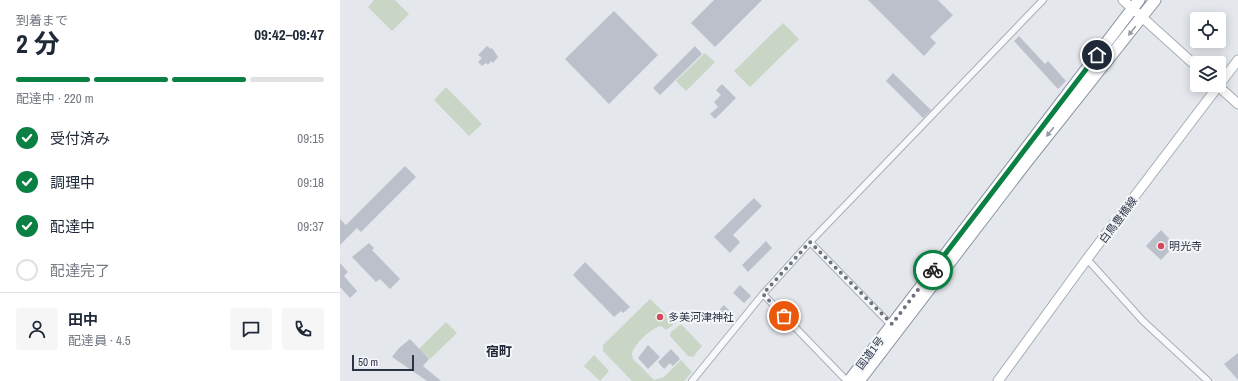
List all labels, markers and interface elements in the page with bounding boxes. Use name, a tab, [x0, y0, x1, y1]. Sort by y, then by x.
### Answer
text: 到着まで	[16, 12, 68, 29]
map controls	[1190, 12, 1226, 92]
button: locate	[1190, 12, 1226, 48]
text: 09:42–09:47	[254, 24, 324, 45]
text: 2 分	[16, 26, 60, 61]
one-way arrow	[1128, 26, 1136, 37]
pin	[1080, 38, 1114, 72]
icon: home	[1086, 44, 1108, 66]
button: layers	[1190, 56, 1226, 92]
text: 配達中 · 220 m	[16, 90, 94, 107]
icon: check	[16, 127, 38, 149]
one-way arrow	[1046, 127, 1055, 138]
text: 受付済み	[50, 128, 110, 149]
text: 09:15	[297, 130, 324, 147]
icon: check	[16, 171, 38, 193]
text: 調理中	[50, 172, 95, 193]
text: 09:18	[297, 174, 324, 191]
street label: 白鳥豊橋線	[1096, 194, 1140, 246]
icon: check	[16, 215, 38, 237]
text: 配達中	[50, 216, 95, 237]
text: 09:37	[297, 218, 324, 235]
place label: 明光寺	[1169, 239, 1202, 253]
marker: 明光寺	[1156, 241, 1166, 251]
courier	[913, 250, 953, 290]
icon: bike	[922, 259, 944, 281]
text: 配達完了	[50, 260, 110, 281]
pin	[767, 299, 801, 333]
icon: bag	[773, 305, 795, 327]
button: person	[16, 308, 58, 350]
button: chat	[230, 308, 272, 350]
button: phone	[282, 308, 324, 350]
text: 田中	[68, 309, 98, 330]
place label: 多美河津神社	[668, 310, 734, 324]
marker: 多美河津神社	[655, 312, 665, 322]
text: 配達員 · 4.5	[68, 332, 131, 349]
street label: 国道1号	[853, 334, 887, 372]
district label: 宿町	[486, 343, 512, 360]
scale bar	[352, 353, 414, 372]
text: 50 m	[358, 355, 378, 369]

